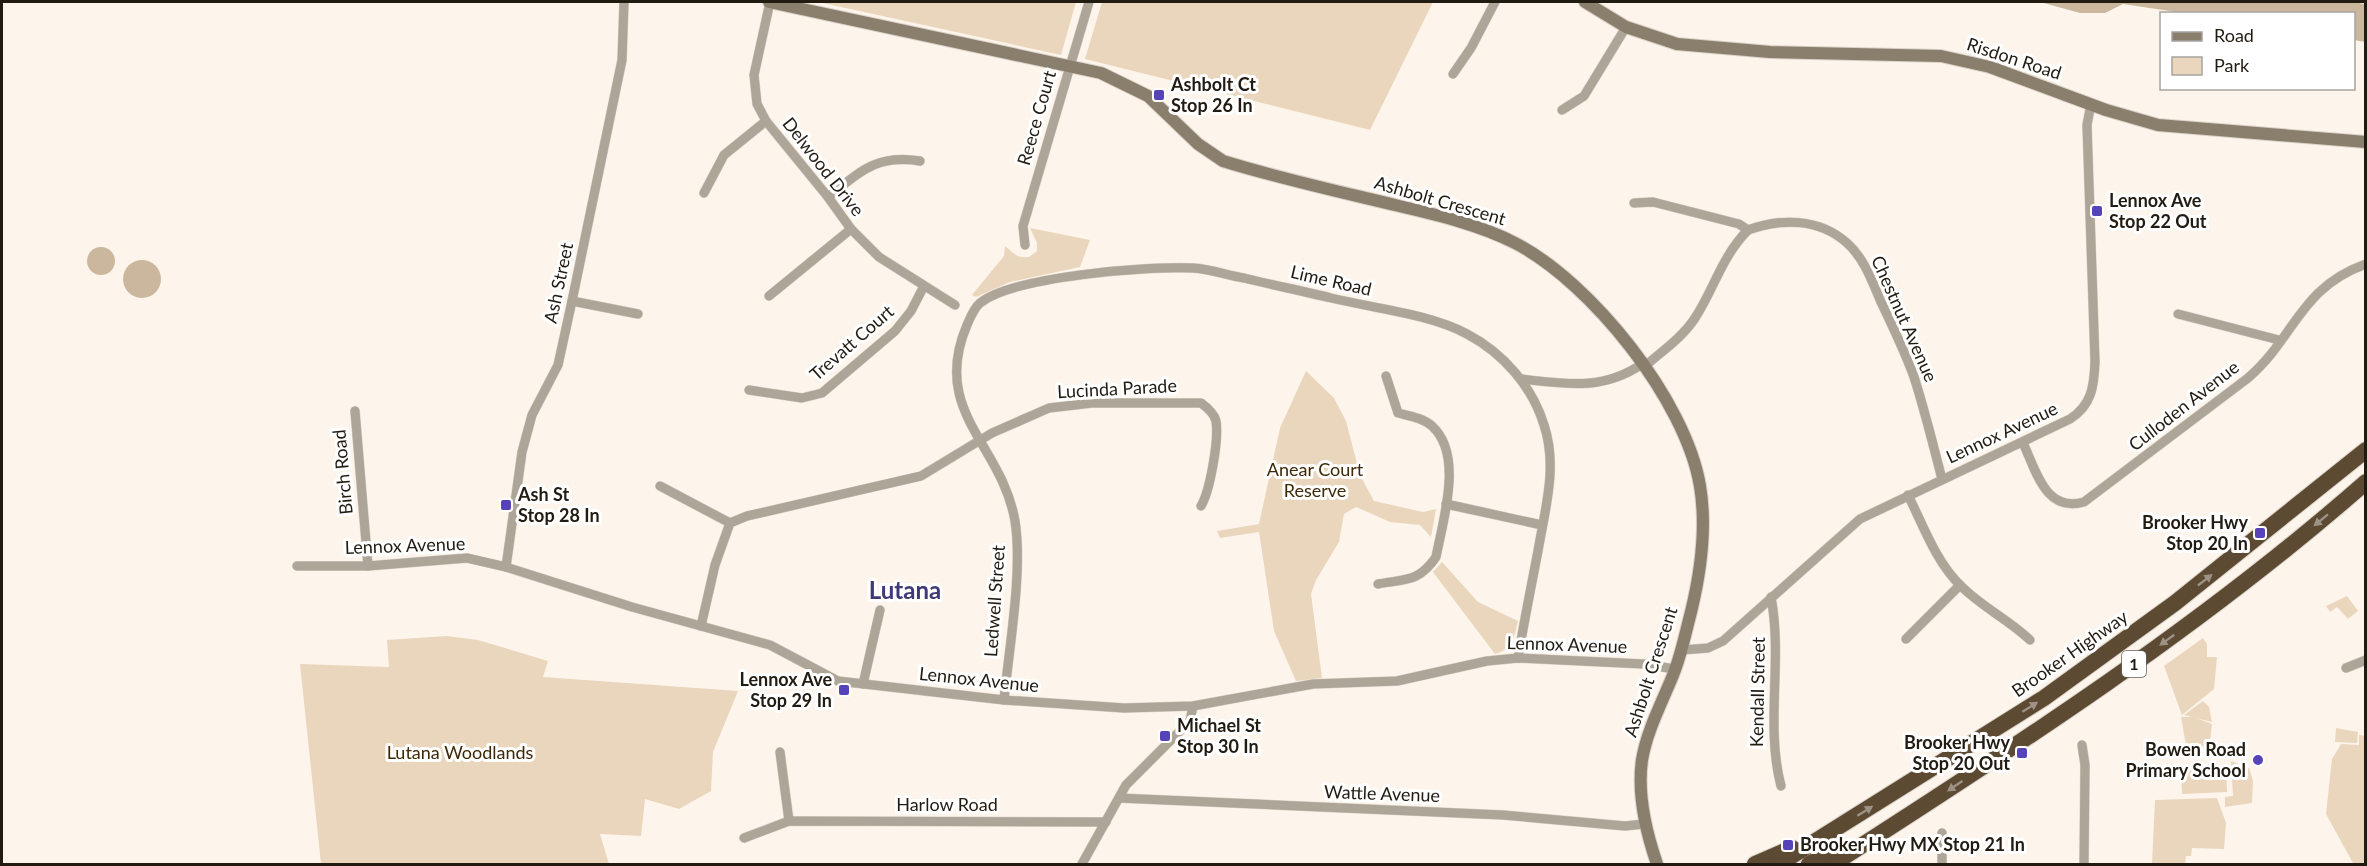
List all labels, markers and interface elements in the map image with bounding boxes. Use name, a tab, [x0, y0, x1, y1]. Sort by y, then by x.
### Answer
legend	[2160, 12, 2355, 90]
text: Road	[2214, 24, 2254, 46]
street label: Risdon Road	[1964, 32, 2064, 84]
text: Park	[2214, 54, 2250, 76]
street label: Reece Court	[1012, 67, 1060, 168]
place label: Ashbolt Ct Stop 26 In	[1170, 73, 1256, 116]
marker: Ashbolt Ct Stop 26 In	[1152, 88, 1166, 102]
street label: Delwood Drive	[778, 113, 869, 220]
street label: Ashbolt Crescent	[1372, 171, 1509, 229]
place label: Lennox Ave Stop 22 Out	[2109, 189, 2207, 232]
marker: Lennox Ave Stop 22 Out	[2090, 204, 2104, 218]
street label: Ash Street	[539, 240, 577, 325]
street label: Chestnut Avenue	[1867, 252, 1943, 385]
street label: Lime Road	[1289, 260, 1374, 300]
street label: Trevatt Court	[805, 299, 898, 385]
street label: Culloden Avenue	[2124, 355, 2243, 455]
street label: Lucinda Parade	[1057, 374, 1177, 402]
street label: Lennox Avenue	[1942, 397, 2061, 468]
street label: Birch Road	[327, 429, 357, 515]
park label: Anear Court Reserve	[1267, 458, 1364, 501]
place label: Ash St Stop 28 In	[517, 483, 600, 526]
marker: Ash St Stop 28 In	[499, 498, 513, 512]
place label: Brooker Hwy Stop 20 In	[2142, 511, 2248, 554]
one-way arrow	[2313, 513, 2329, 526]
marker: Brooker Hwy Stop 20 In	[2253, 526, 2267, 540]
street label: Lennox Avenue	[344, 532, 466, 558]
street label: Ledwell Street	[979, 544, 1009, 658]
one-way arrow	[2197, 574, 2212, 586]
district label: Lutana	[869, 575, 941, 604]
street label: Ashbolt Crescent	[1619, 603, 1682, 739]
street label: Brooker Highway	[2007, 605, 2132, 701]
street label: Lennox Avenue	[1506, 631, 1628, 657]
one-way arrow	[2159, 633, 2174, 645]
street label: Kendall Street	[1745, 636, 1769, 747]
road number: 1	[2122, 651, 2146, 677]
street label: Lennox Avenue	[918, 662, 1040, 696]
place label: Lennox Ave Stop 29 In	[740, 668, 832, 711]
marker: Lennox Ave Stop 29 In	[837, 683, 851, 697]
one-way arrow	[2022, 701, 2038, 712]
place label: Michael St Stop 30 In	[1177, 714, 1261, 757]
marker: Michael St Stop 30 In	[1158, 729, 1172, 743]
place label: Brooker Hwy Stop 20 Out	[1904, 731, 2010, 774]
place label: Bowen Road Primary School	[2126, 738, 2246, 781]
park label: Lutana Woodlands	[387, 741, 534, 763]
marker: Brooker Hwy Stop 20 Out	[2015, 746, 2029, 760]
marker: Bowen Road Primary School	[2251, 753, 2265, 767]
street label: Wattle Avenue	[1324, 780, 1440, 806]
one-way arrow	[1947, 780, 1963, 792]
street label: Harlow Road	[896, 793, 998, 815]
one-way arrow	[1857, 806, 1874, 817]
place label: Brooker Hwy MX Stop 21 In	[1800, 833, 2025, 855]
marker: Brooker Hwy MX Stop 21 In	[1781, 838, 1795, 852]

